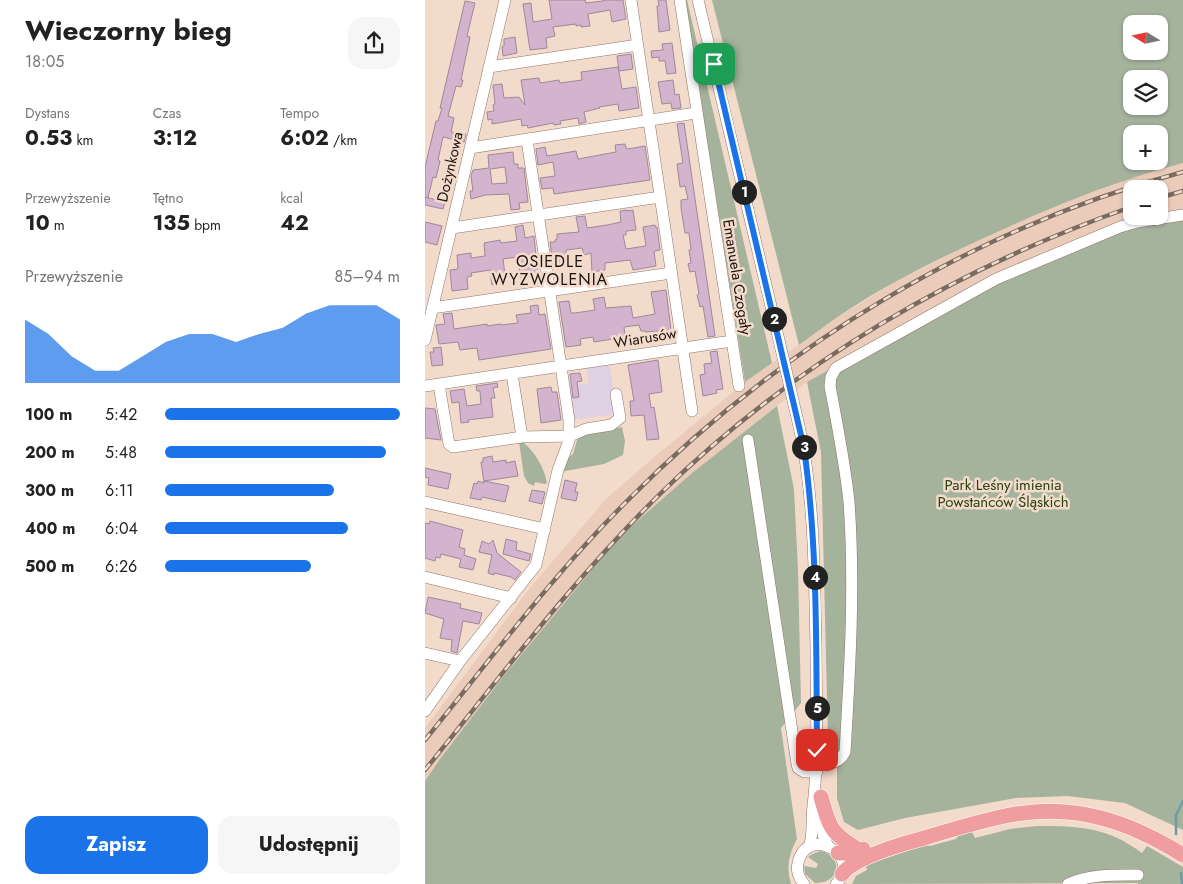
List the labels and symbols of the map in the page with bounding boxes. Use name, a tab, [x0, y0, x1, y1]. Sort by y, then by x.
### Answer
north arrow	[1123, 15, 1167, 60]
pin	[693, 43, 735, 85]
street label: Dożynkowa	[431, 130, 469, 204]
pin: 1	[731, 180, 757, 204]
street label: Emanuela Czogały	[717, 218, 757, 337]
district label: OSIEDLE WYZWOLENIA	[492, 250, 608, 291]
pin: 2	[761, 306, 787, 332]
street label: Wiarusów	[612, 322, 679, 354]
pin: 3	[791, 434, 817, 460]
park label: Park Leśny imienia Powstańców Śląskich	[937, 474, 1069, 513]
pin: 4	[803, 564, 827, 590]
pin: 5	[805, 696, 829, 720]
pin	[796, 729, 838, 771]

